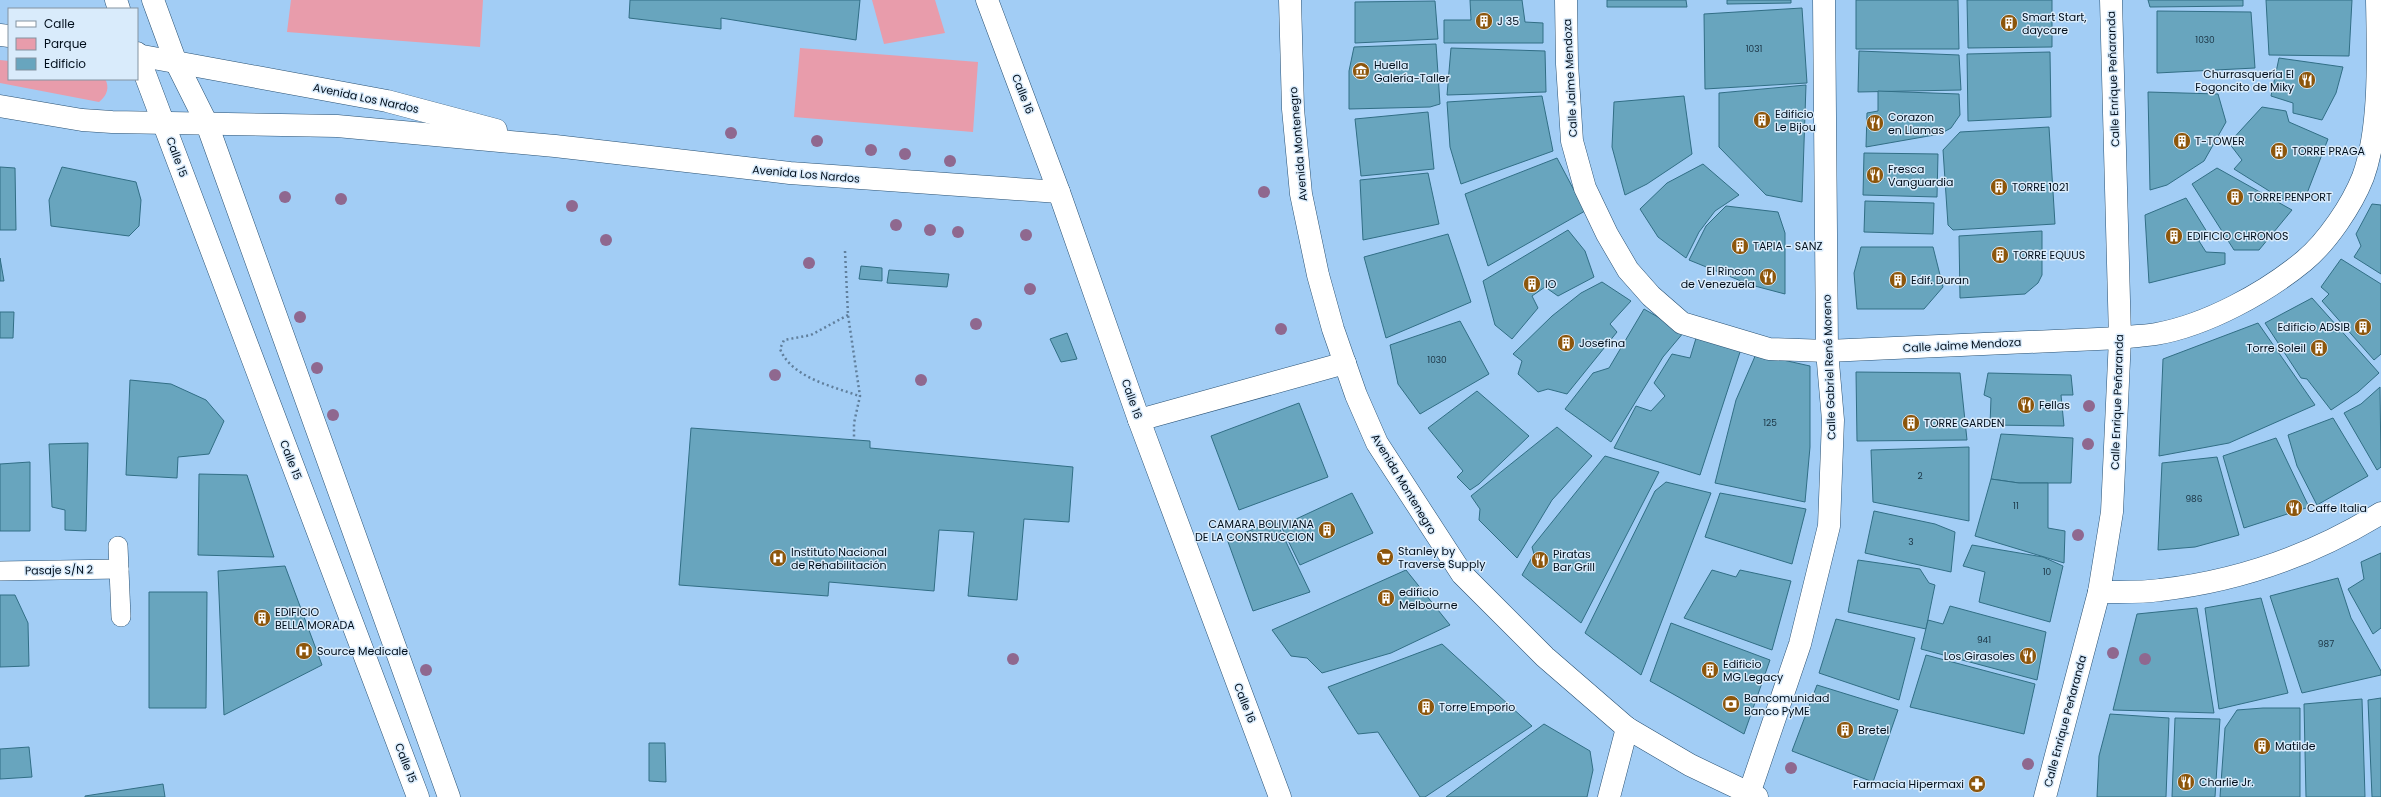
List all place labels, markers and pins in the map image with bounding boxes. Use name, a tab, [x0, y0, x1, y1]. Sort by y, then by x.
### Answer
place label: Smart Start, daycare	[2022, 9, 2086, 38]
building icon: J 35	[1474, 11, 1494, 31]
place label: J 35	[1497, 13, 1519, 29]
building icon: Smart Start, daycare	[1999, 13, 2019, 33]
place label: Huella Galería-Taller	[1374, 57, 1450, 86]
museum icon: Huella Galería-Taller	[1351, 61, 1371, 81]
place label: Churrasquería El Fogoncito de Miky	[2195, 66, 2295, 95]
restaurant icon: Churrasquería El Fogoncito de Miky	[2297, 70, 2317, 90]
place label: Edificio Le Bijou	[1775, 106, 1816, 135]
place label: Corazon en Llamas	[1888, 109, 1944, 138]
building icon: Edificio Le Bijou	[1752, 110, 1772, 130]
restaurant icon: Corazon en Llamas	[1865, 113, 1885, 133]
building icon: T-TOWER	[2172, 131, 2192, 151]
place label: T-TOWER	[2195, 133, 2245, 149]
building icon: TORRE PRAGA	[2269, 141, 2289, 161]
place label: TORRE PRAGA	[2292, 143, 2366, 159]
place label: Fresca Vanguardia	[1888, 161, 1954, 190]
restaurant icon: Fresca Vanguardia	[1865, 165, 1885, 185]
building icon: TORRE 1021	[1989, 177, 2009, 197]
place label: TORRE 1021	[2012, 179, 2069, 195]
building icon: TORRE PENPORT	[2225, 187, 2245, 207]
place label: TORRE PENPORT	[2248, 189, 2332, 205]
building icon: EDIFICIO CHRONOS	[2164, 226, 2184, 246]
place label: EDIFICIO CHRONOS	[2187, 228, 2288, 244]
building icon: TAPIA - SANZ	[1730, 236, 1750, 256]
place label: TAPIA - SANZ	[1753, 238, 1822, 254]
building icon: TORRE EQUUS	[1990, 245, 2010, 265]
place label: TORRE EQUUS	[2013, 247, 2085, 263]
place label: El Rincon de Venezuela	[1681, 263, 1755, 292]
restaurant icon: El Rincon de Venezuela	[1758, 267, 1778, 287]
building icon: Edif. Duran	[1888, 270, 1908, 290]
place label: Edif. Duran	[1911, 272, 1969, 288]
building icon: IO	[1522, 274, 1542, 294]
place label: IO	[1545, 276, 1557, 292]
building icon: Edificio ADSIB	[2353, 317, 2373, 337]
place label: Edificio ADSIB	[2277, 319, 2350, 335]
building icon: Josefina	[1556, 333, 1576, 353]
place label: Josefina	[1579, 335, 1625, 351]
building icon: Torre Soleil	[2309, 338, 2329, 358]
place label: Torre Soleil	[2247, 340, 2306, 356]
restaurant icon: Fellas	[2016, 395, 2036, 415]
place label: Fellas	[2039, 397, 2070, 413]
building icon: TORRE GARDEN	[1901, 413, 1921, 433]
place label: TORRE GARDEN	[1924, 415, 2004, 431]
restaurant icon: Caffe Italia	[2284, 498, 2304, 518]
place label: Caffe Italia	[2307, 500, 2367, 516]
place label: CAMARA BOLIVIANA DE LA CONSTRUCCION	[1195, 516, 1315, 545]
building icon: CAMARA BOLIVIANA DE LA CONSTRUCCION	[1317, 520, 1337, 540]
place label: Stanley by Traverse Supply	[1398, 543, 1486, 572]
place label: Instituto Nacional de Rehabilitación	[791, 544, 887, 573]
place label: Piratas Bar Grill	[1553, 546, 1595, 575]
supermarket icon: Stanley by Traverse Supply	[1375, 547, 1395, 567]
hospital icon: Instituto Nacional de Rehabilitación	[768, 548, 788, 568]
restaurant icon: Piratas Bar Grill	[1530, 550, 1550, 570]
place label: edificio Melbourne	[1399, 584, 1458, 613]
building icon: edificio Melbourne	[1376, 588, 1396, 608]
place label: EDIFICIO BELLA MORADA	[275, 604, 355, 633]
building icon: EDIFICIO BELLA MORADA	[252, 608, 272, 628]
hospital icon: Source Medicale	[294, 641, 314, 661]
place label: Source Medicale	[317, 643, 408, 659]
restaurant icon: Los Girasoles	[2018, 646, 2038, 666]
place label: Los Girasoles	[1944, 648, 2015, 664]
place label: Edificio MG Legacy	[1723, 656, 1784, 685]
building icon: Edificio MG Legacy	[1700, 660, 1720, 680]
place label: Bancomunidad Banco PyME	[1744, 690, 1829, 719]
bank icon: Bancomunidad Banco PyME	[1721, 694, 1741, 714]
building icon: Torre Emporio	[1416, 697, 1436, 717]
place label: Torre Emporio	[1439, 699, 1515, 715]
building icon: Bretel	[1835, 720, 1855, 740]
place label: Bretel	[1858, 722, 1889, 738]
building icon: Matilde	[2252, 736, 2272, 756]
place label: Matilde	[2275, 738, 2316, 754]
restaurant icon: Charlie Jr.	[2176, 772, 2196, 792]
pharmacy icon: Farmacia Hipermaxi	[1967, 774, 1987, 794]
place label: Charlie Jr.	[2199, 774, 2253, 790]
place label: Farmacia Hipermaxi	[1853, 776, 1964, 792]

